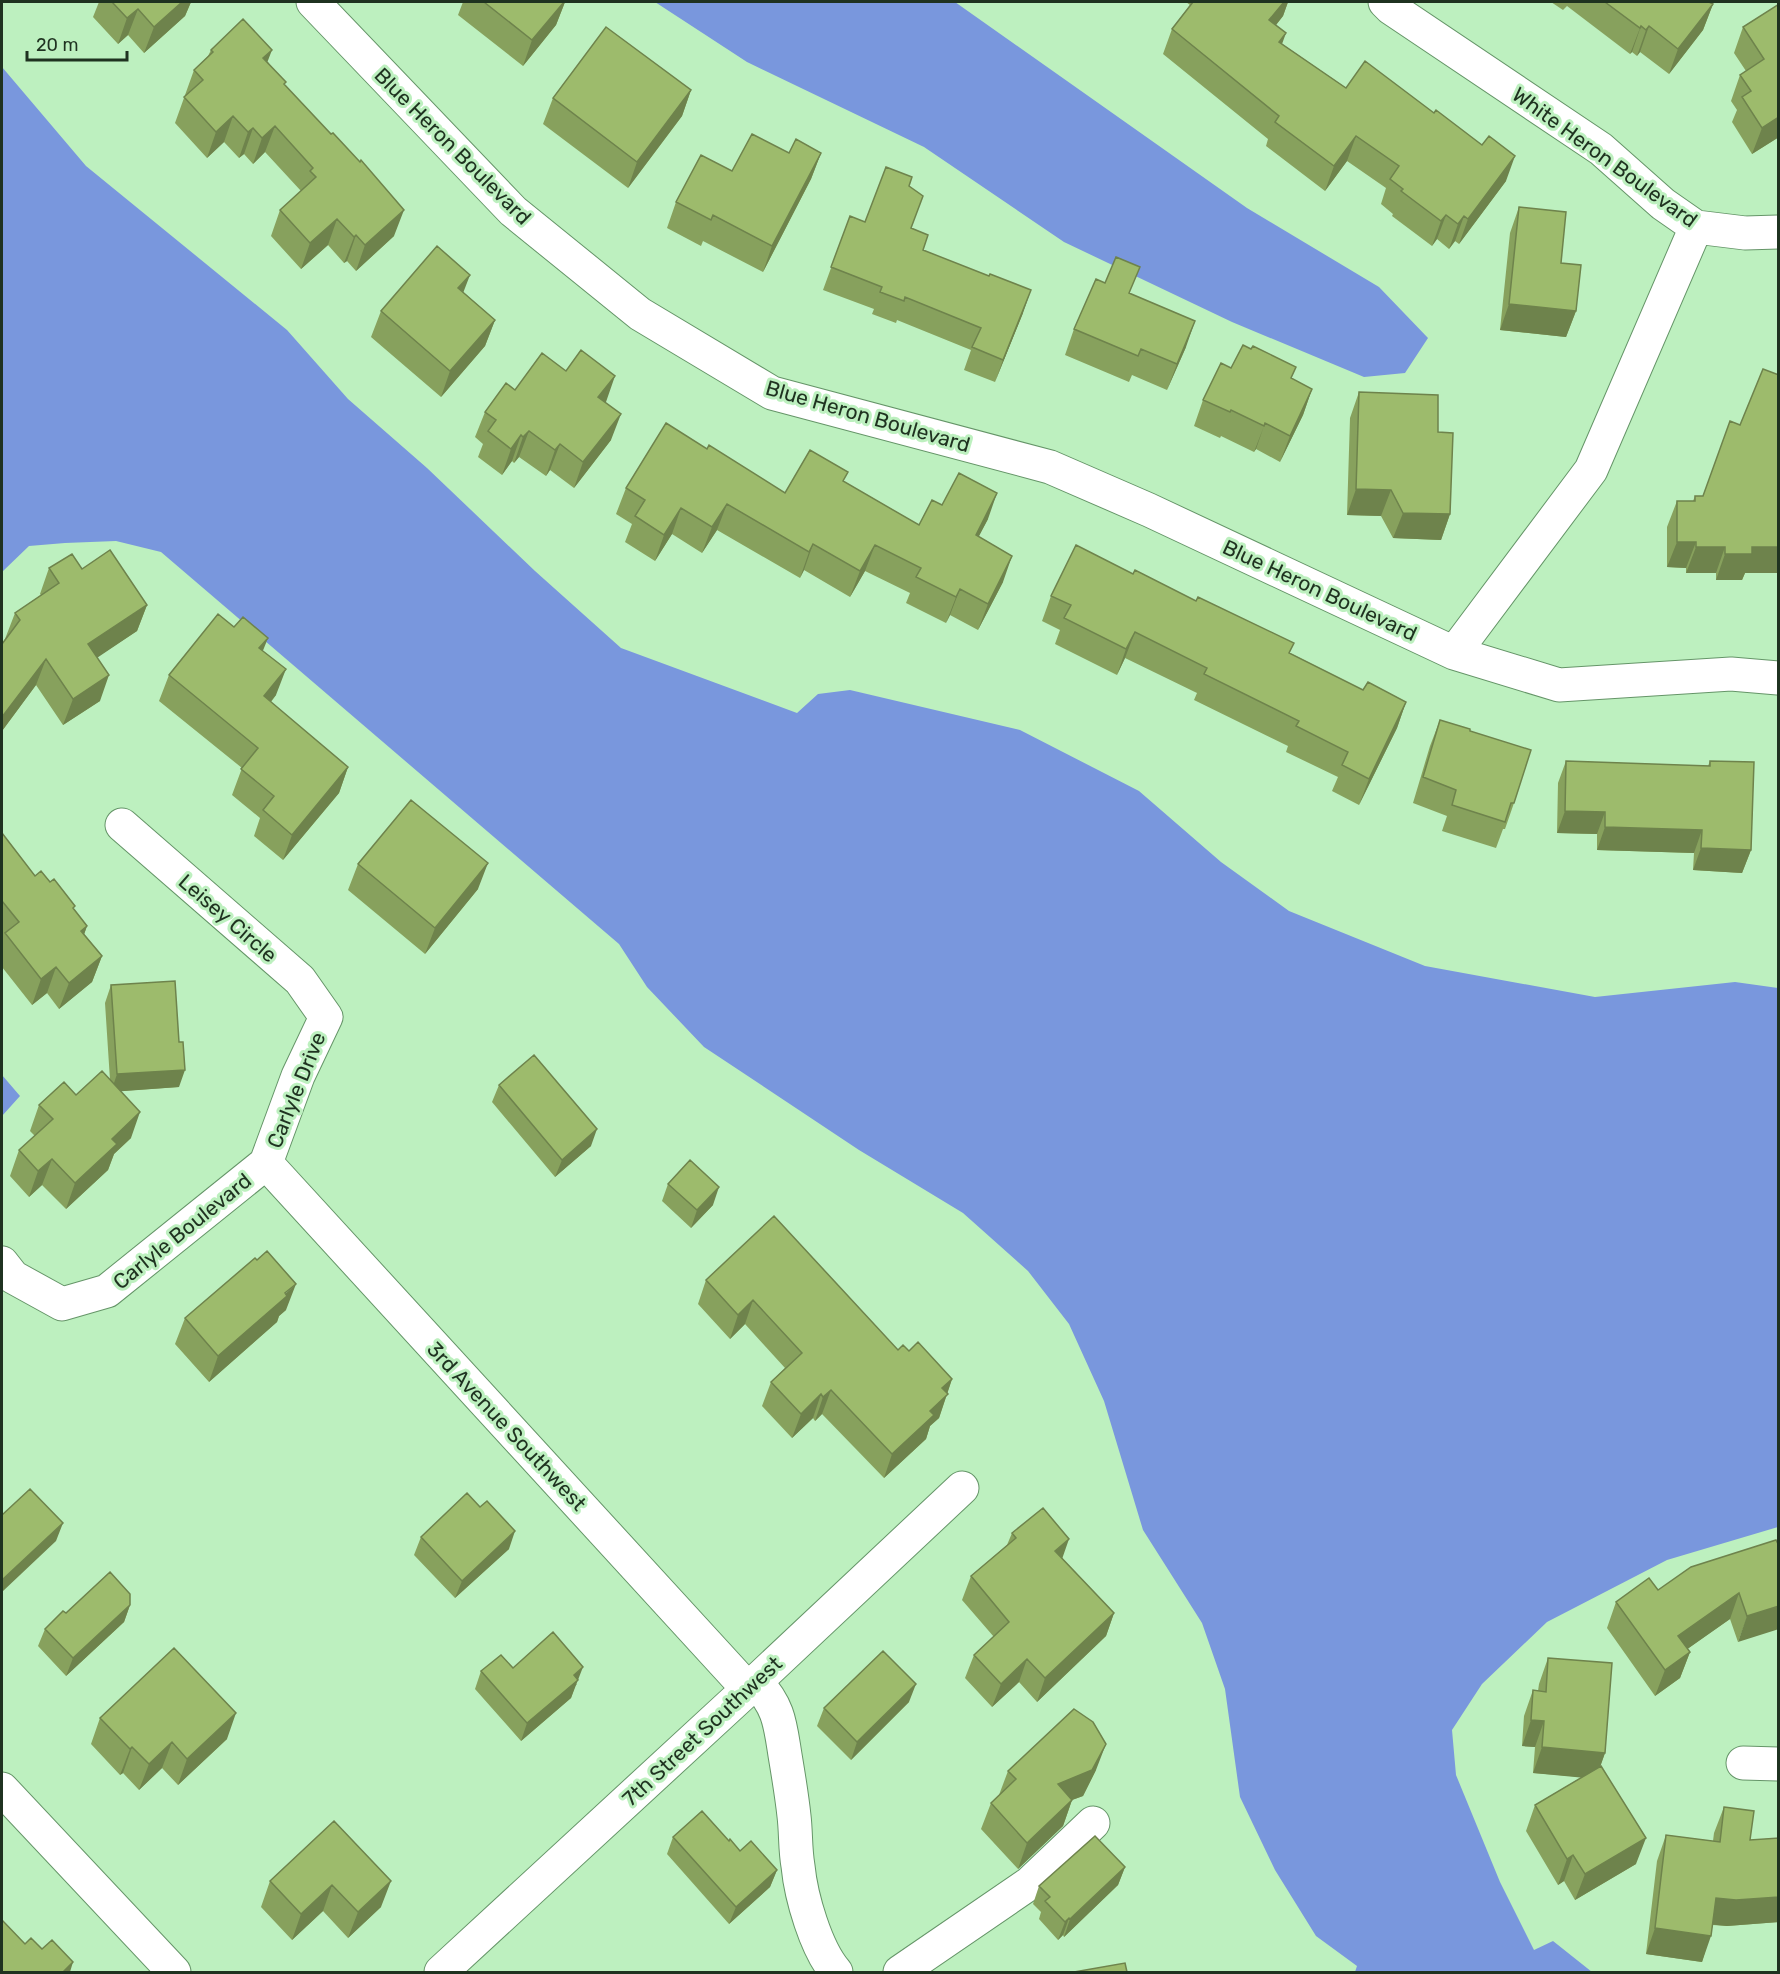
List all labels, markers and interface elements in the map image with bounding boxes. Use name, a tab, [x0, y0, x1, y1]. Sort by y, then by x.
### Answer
scale bar	[27, 24, 128, 62]
text: 20 m	[36, 34, 78, 56]
street label: Blue Heron Boulevard	[369, 62, 537, 230]
street label: White Heron Boulevard	[1508, 81, 1702, 233]
street label: Blue Heron Boulevard	[763, 375, 973, 457]
street label: Blue Heron Boulevard	[1219, 534, 1421, 646]
street label: Leisey Circle	[174, 869, 282, 967]
street label: Carlyle Drive	[261, 1028, 331, 1152]
street label: Carlyle Boulevard	[108, 1168, 256, 1294]
street label: 3rd Avenue Southwest	[422, 1336, 592, 1516]
street label: 7th Street Southwest	[617, 1651, 787, 1811]

